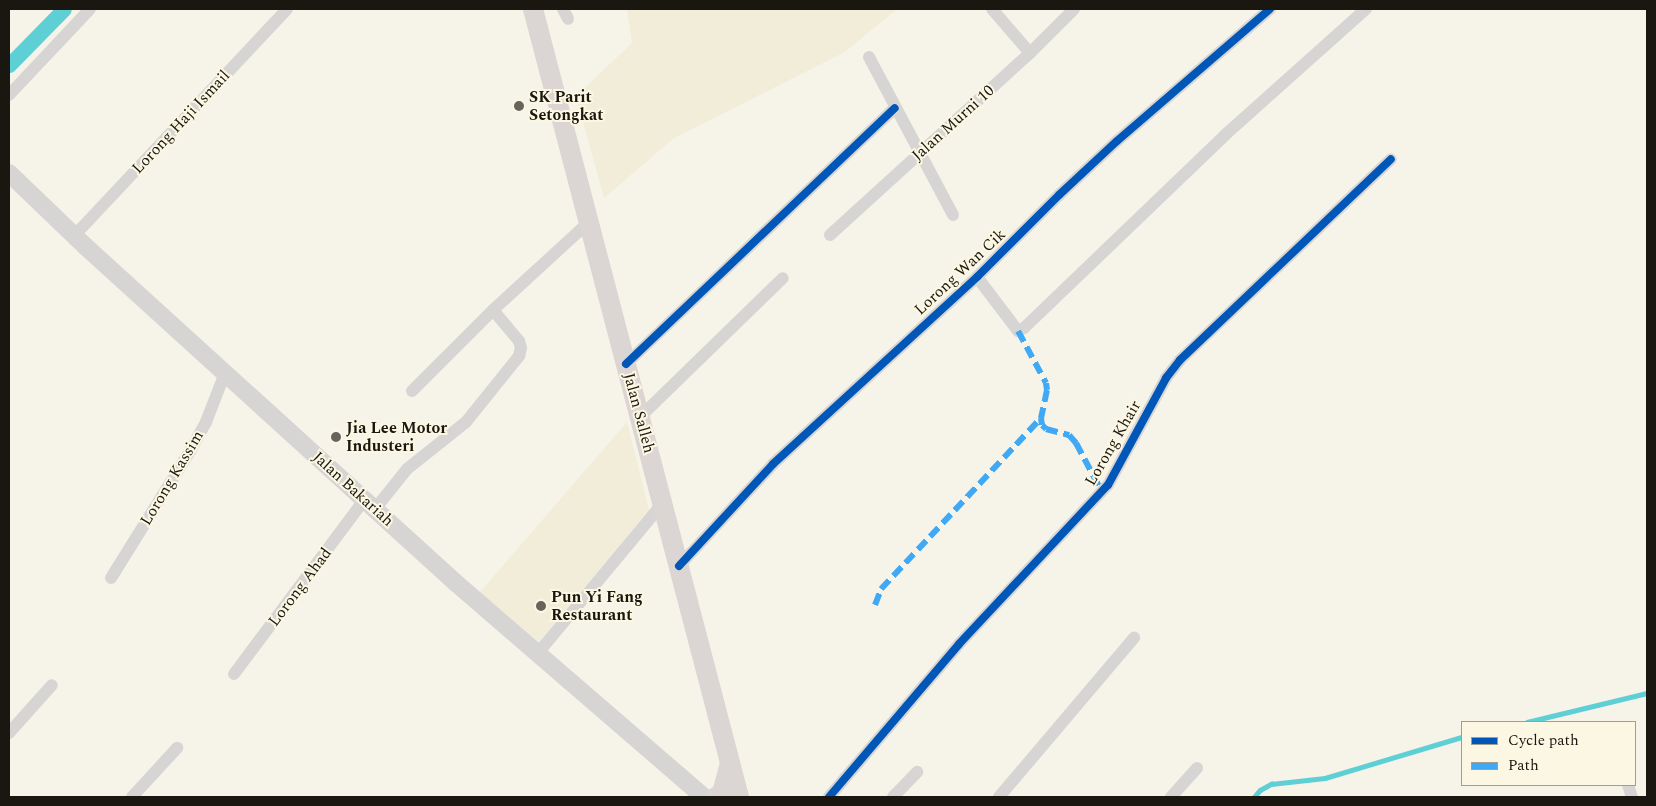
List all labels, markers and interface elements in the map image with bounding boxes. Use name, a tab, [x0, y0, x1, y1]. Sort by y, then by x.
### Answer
street label: Lorong Haji Ismail	[128, 66, 234, 178]
street label: Jalan Murni 10	[908, 81, 998, 165]
place label: SK Parit Setongkat	[529, 87, 603, 125]
marker: SK Parit Setongkat	[513, 100, 525, 112]
street label: Lorong Wan Cik	[910, 225, 1010, 319]
street label: Jalan Salleh	[619, 371, 659, 455]
street label: Lorong Khair	[1081, 397, 1145, 489]
place label: Jia Lee Motor Industeri	[346, 418, 447, 456]
street label: Lorong Kassim	[136, 427, 208, 529]
marker: Jia Lee Motor Industeri	[330, 431, 342, 443]
street label: Jalan Bakariah	[308, 448, 398, 530]
street label: Lorong Ahad	[264, 544, 336, 630]
place label: Pun Yi Fang Restaurant	[551, 587, 643, 625]
marker: Pun Yi Fang Restaurant	[535, 600, 547, 612]
legend	[1461, 721, 1636, 786]
text: Cycle path	[1508, 729, 1579, 752]
text: Path	[1508, 754, 1539, 777]

